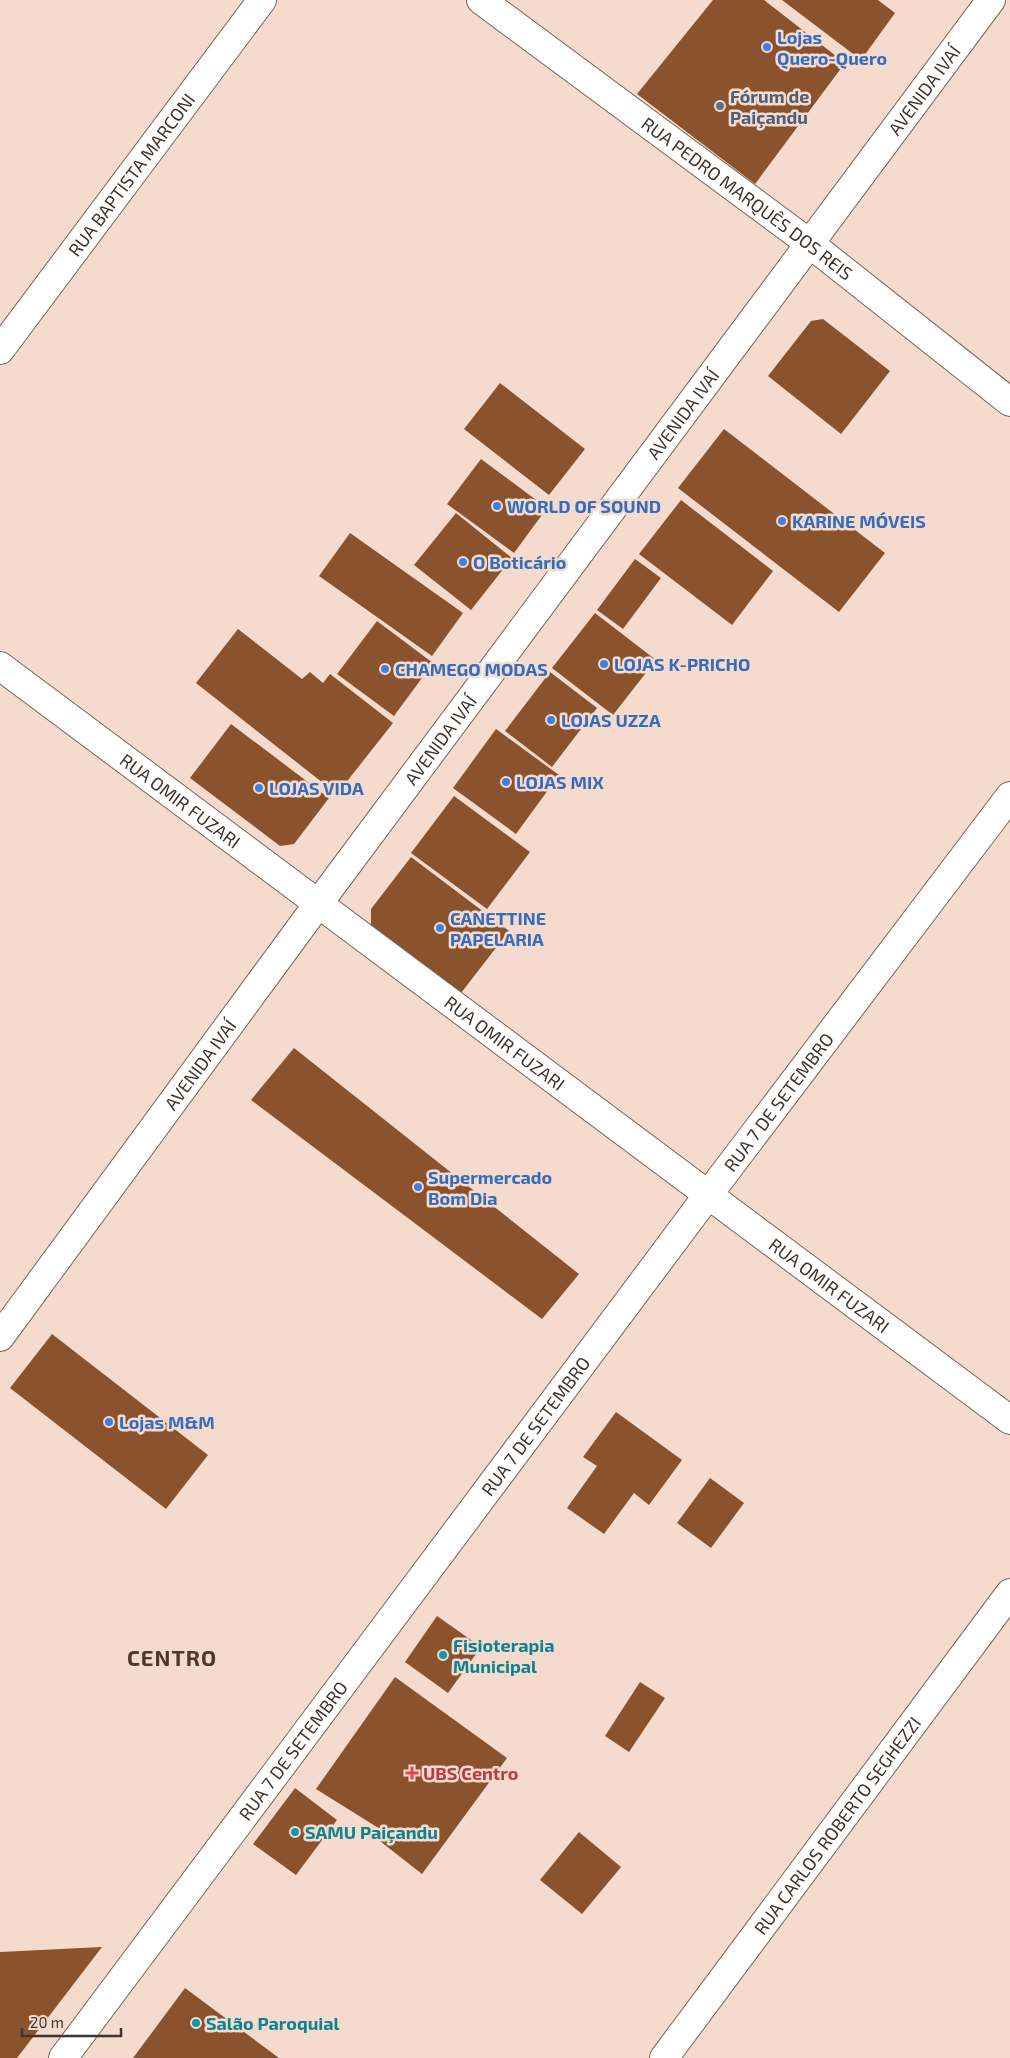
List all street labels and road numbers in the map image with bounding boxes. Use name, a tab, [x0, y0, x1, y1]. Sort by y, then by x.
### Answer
street label: AVENIDA IVAÍ	[883, 40, 965, 139]
street label: RUA BAPTISTA MARCONI	[63, 89, 199, 261]
street label: RUA PEDRO MARQUÊS DOS REIS	[637, 112, 857, 284]
street label: AVENIDA IVAÍ	[642, 364, 724, 463]
street label: AVENIDA IVAÍ	[400, 689, 482, 789]
street label: RUA OMIR FUZARI	[116, 749, 245, 853]
street label: RUA OMIR FUZARI	[440, 991, 569, 1095]
street label: AVENIDA IVAÍ	[160, 1014, 241, 1114]
street label: RUA 7 DE SETEMBRO	[719, 1028, 838, 1176]
street label: RUA OMIR FUZARI	[765, 1233, 894, 1337]
street label: RUA 7 DE SETEMBRO	[476, 1352, 594, 1500]
street label: RUA 7 DE SETEMBRO	[234, 1677, 352, 1824]
street label: RUA CARLOS ROBERTO SEGHEZZI	[749, 1712, 925, 1939]

